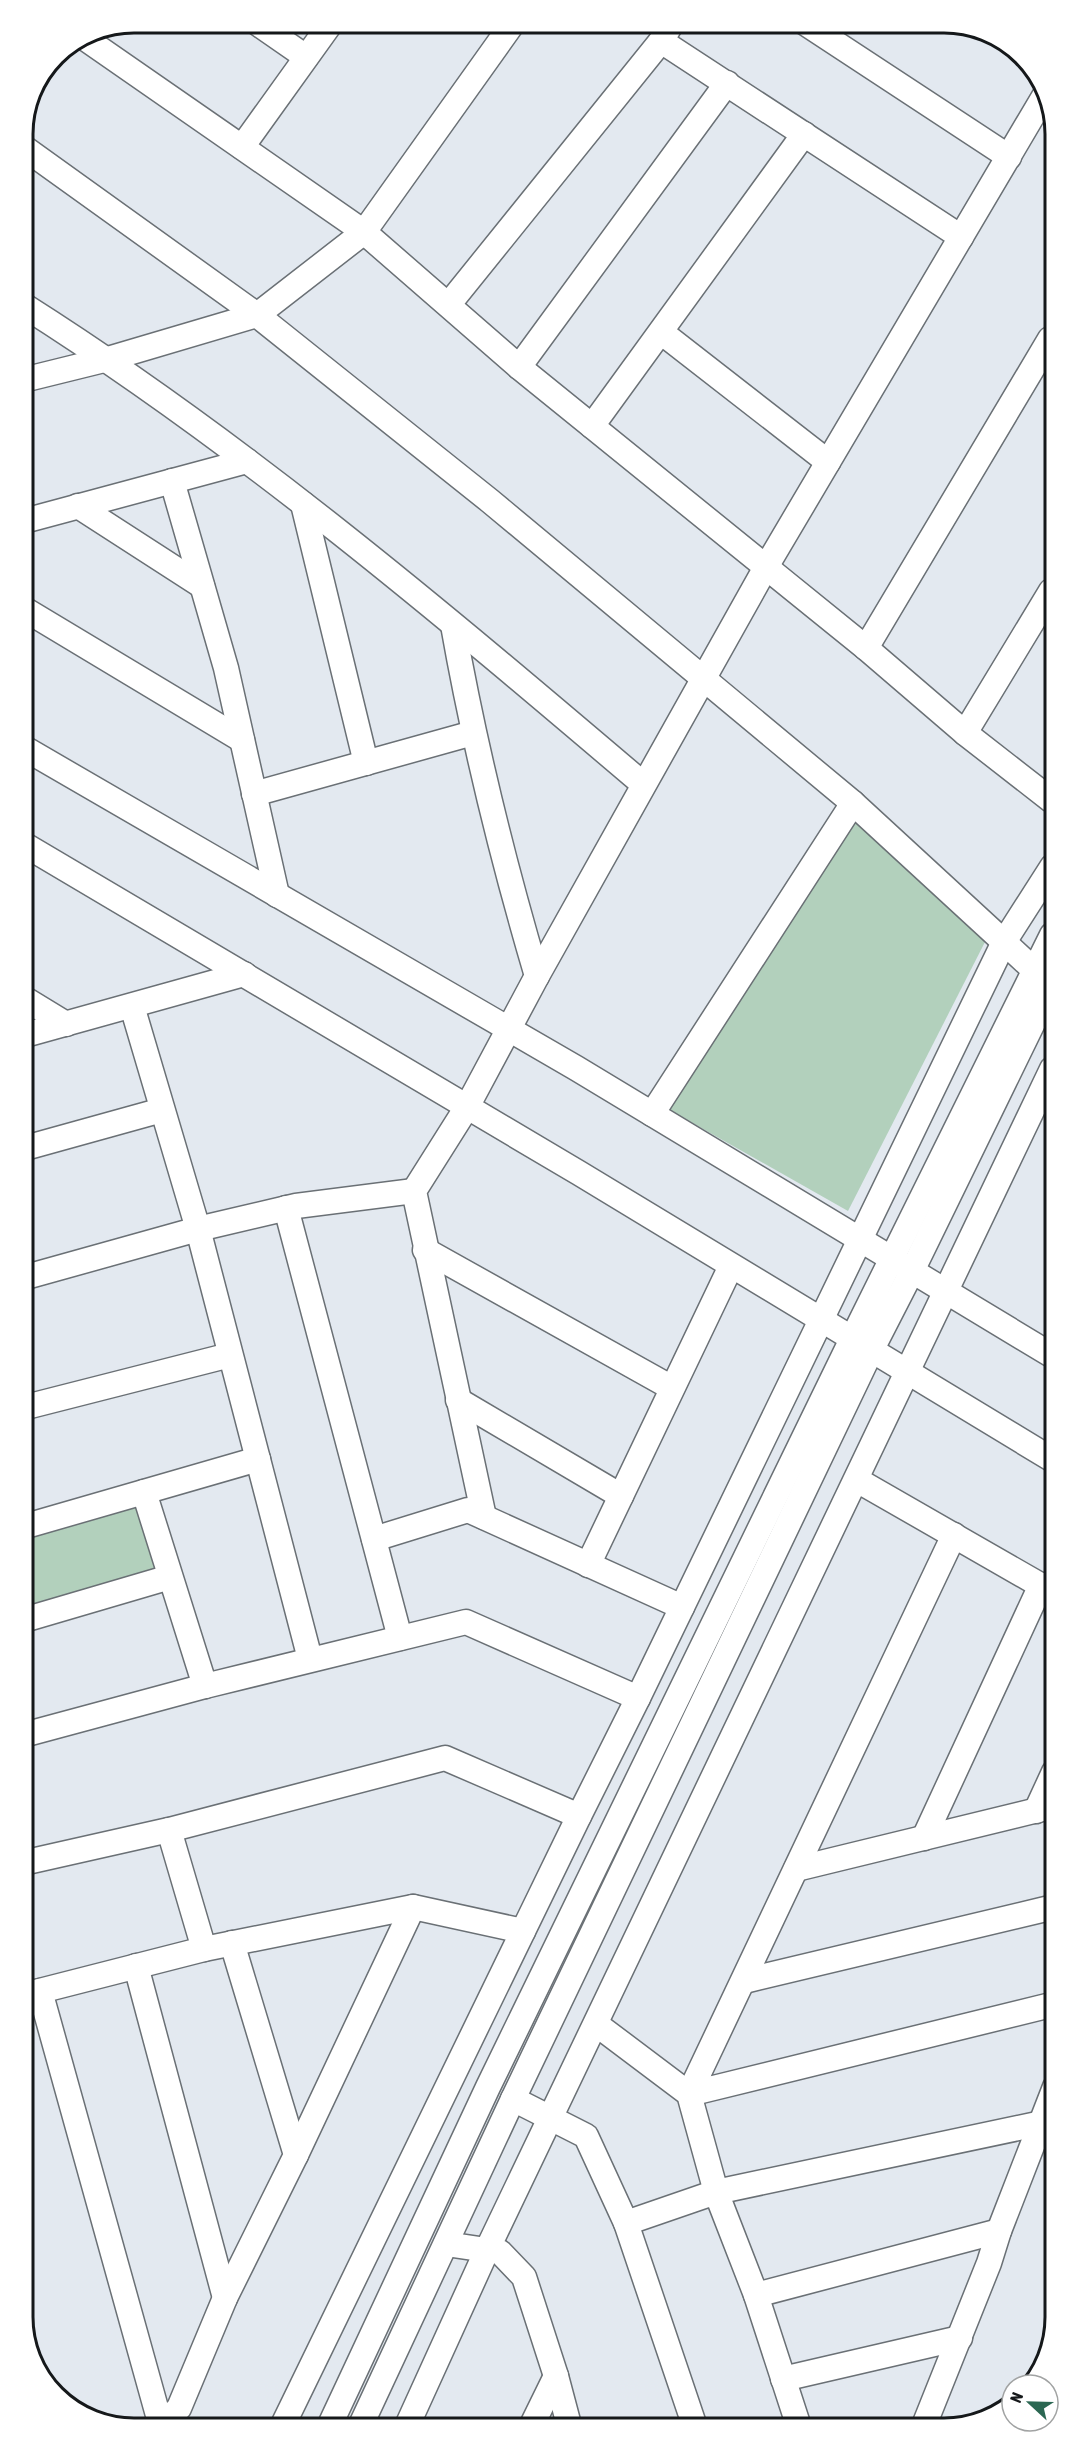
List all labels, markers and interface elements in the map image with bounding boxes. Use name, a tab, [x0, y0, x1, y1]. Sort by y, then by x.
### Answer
north arrow	[1000, 2373, 1060, 2433]
text: N	[1006, 2390, 1026, 2405]

